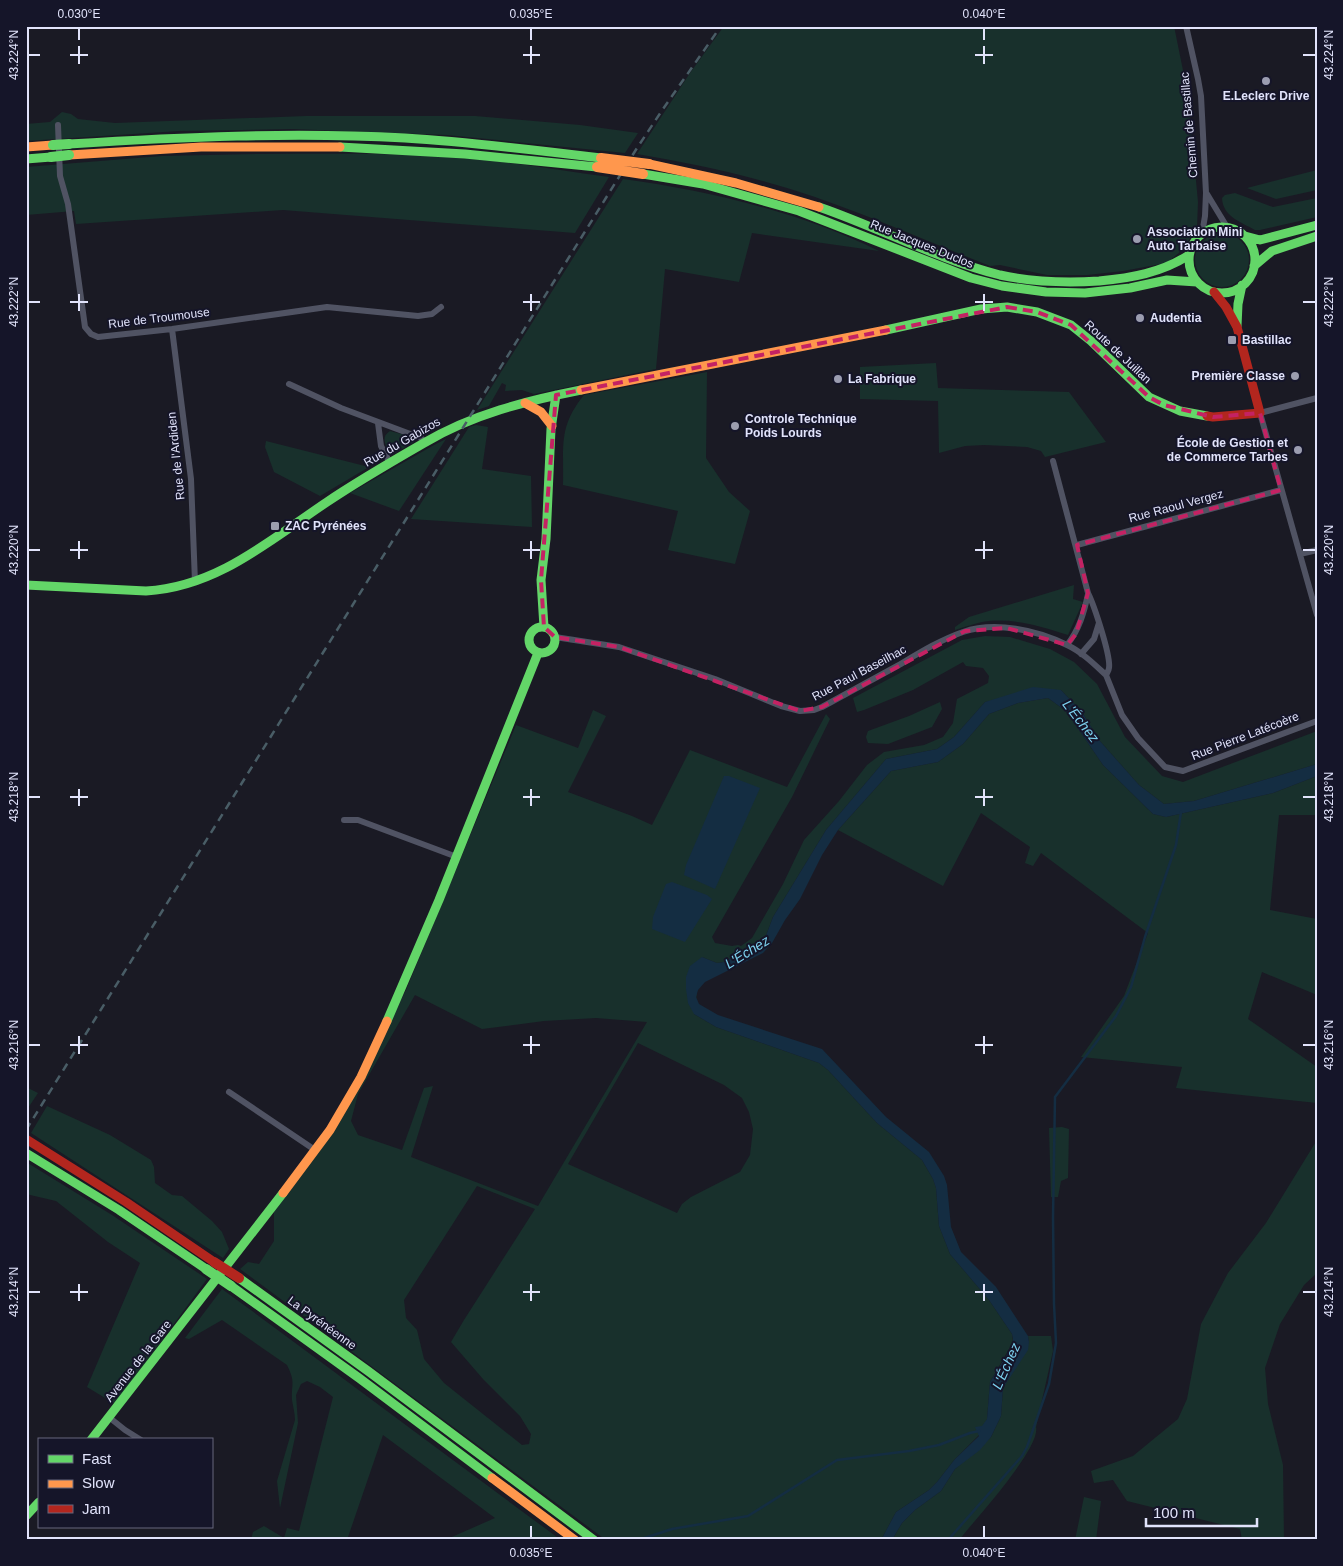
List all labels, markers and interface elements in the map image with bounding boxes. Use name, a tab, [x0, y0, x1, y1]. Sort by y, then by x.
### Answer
text: 0.030°E	[58, 7, 100, 21]
text: 0.035°E	[510, 7, 552, 21]
text: 0.040°E	[963, 7, 1005, 21]
text: 43.224°N	[7, 30, 21, 80]
text: 43.224°N	[1322, 30, 1336, 80]
street label: Chemin de Bastillac	[1177, 72, 1201, 178]
marker: E.Leclerc Drive	[1260, 75, 1272, 87]
place label: E.Leclerc Drive	[1223, 89, 1310, 103]
street label: Rue Jacques Duclos	[868, 217, 976, 271]
place label: Association Mini Auto Tarbaise	[1147, 225, 1242, 253]
marker: Association Mini Auto Tarbaise	[1131, 233, 1143, 245]
text: 43.222°N	[7, 277, 21, 327]
text: 43.222°N	[1322, 277, 1336, 327]
street label: Rue de Troumouse	[107, 305, 211, 331]
place label: Audentia	[1150, 311, 1202, 325]
marker: Audentia	[1134, 312, 1146, 324]
street label: Route de Juillan	[1082, 318, 1154, 386]
place label: Bastillac	[1242, 333, 1292, 347]
marker: Bastillac	[1226, 334, 1238, 346]
place label: Première Classe	[1192, 369, 1285, 383]
marker: Première Classe	[1289, 370, 1301, 382]
place label: La Fabrique	[848, 372, 916, 386]
marker: La Fabrique	[832, 373, 844, 385]
street label: Rue de l'Ardiden	[164, 411, 188, 501]
place label: Controle Technique Poids Lourds	[745, 412, 857, 440]
street label: Rue du Gabizos	[361, 414, 443, 470]
marker: Controle Technique Poids Lourds	[729, 420, 741, 432]
place label: École de Gestion et de Commerce Tarbes	[1167, 435, 1288, 464]
marker: École de Gestion et de Commerce Tarbes	[1292, 444, 1304, 456]
street label: Rue Raoul Vergez	[1127, 487, 1225, 525]
place label: ZAC Pyrénées	[285, 519, 367, 533]
marker: ZAC Pyrénées	[269, 520, 281, 532]
text: 43.220°N	[7, 525, 21, 575]
text: 43.220°N	[1322, 525, 1336, 575]
street label: Rue Paul Baseilhac	[809, 642, 909, 704]
water label: L'Échez	[1059, 697, 1103, 745]
street label: Rue Pierre Latécoère	[1189, 709, 1301, 763]
text: 43.218°N	[7, 772, 21, 822]
text: 43.218°N	[1322, 772, 1336, 822]
water label: L'Échez	[722, 932, 772, 972]
text: 43.216°N	[7, 1020, 21, 1070]
text: 43.216°N	[1322, 1020, 1336, 1070]
text: 43.214°N	[7, 1267, 21, 1317]
text: 43.214°N	[1322, 1267, 1336, 1317]
street label: La Pyrénéenne	[285, 1293, 359, 1353]
street label: Avenue de la Gare	[102, 1317, 174, 1405]
water label: L'Échez	[989, 1340, 1023, 1392]
legend	[38, 1438, 212, 1528]
text: Fast	[82, 1450, 112, 1467]
text: Slow	[82, 1474, 115, 1491]
scale bar	[1146, 1496, 1257, 1528]
text: Jam	[82, 1500, 110, 1517]
text: 100 m	[1153, 1504, 1195, 1521]
text: 0.035°E	[510, 1546, 552, 1560]
text: 0.040°E	[963, 1546, 1005, 1560]

